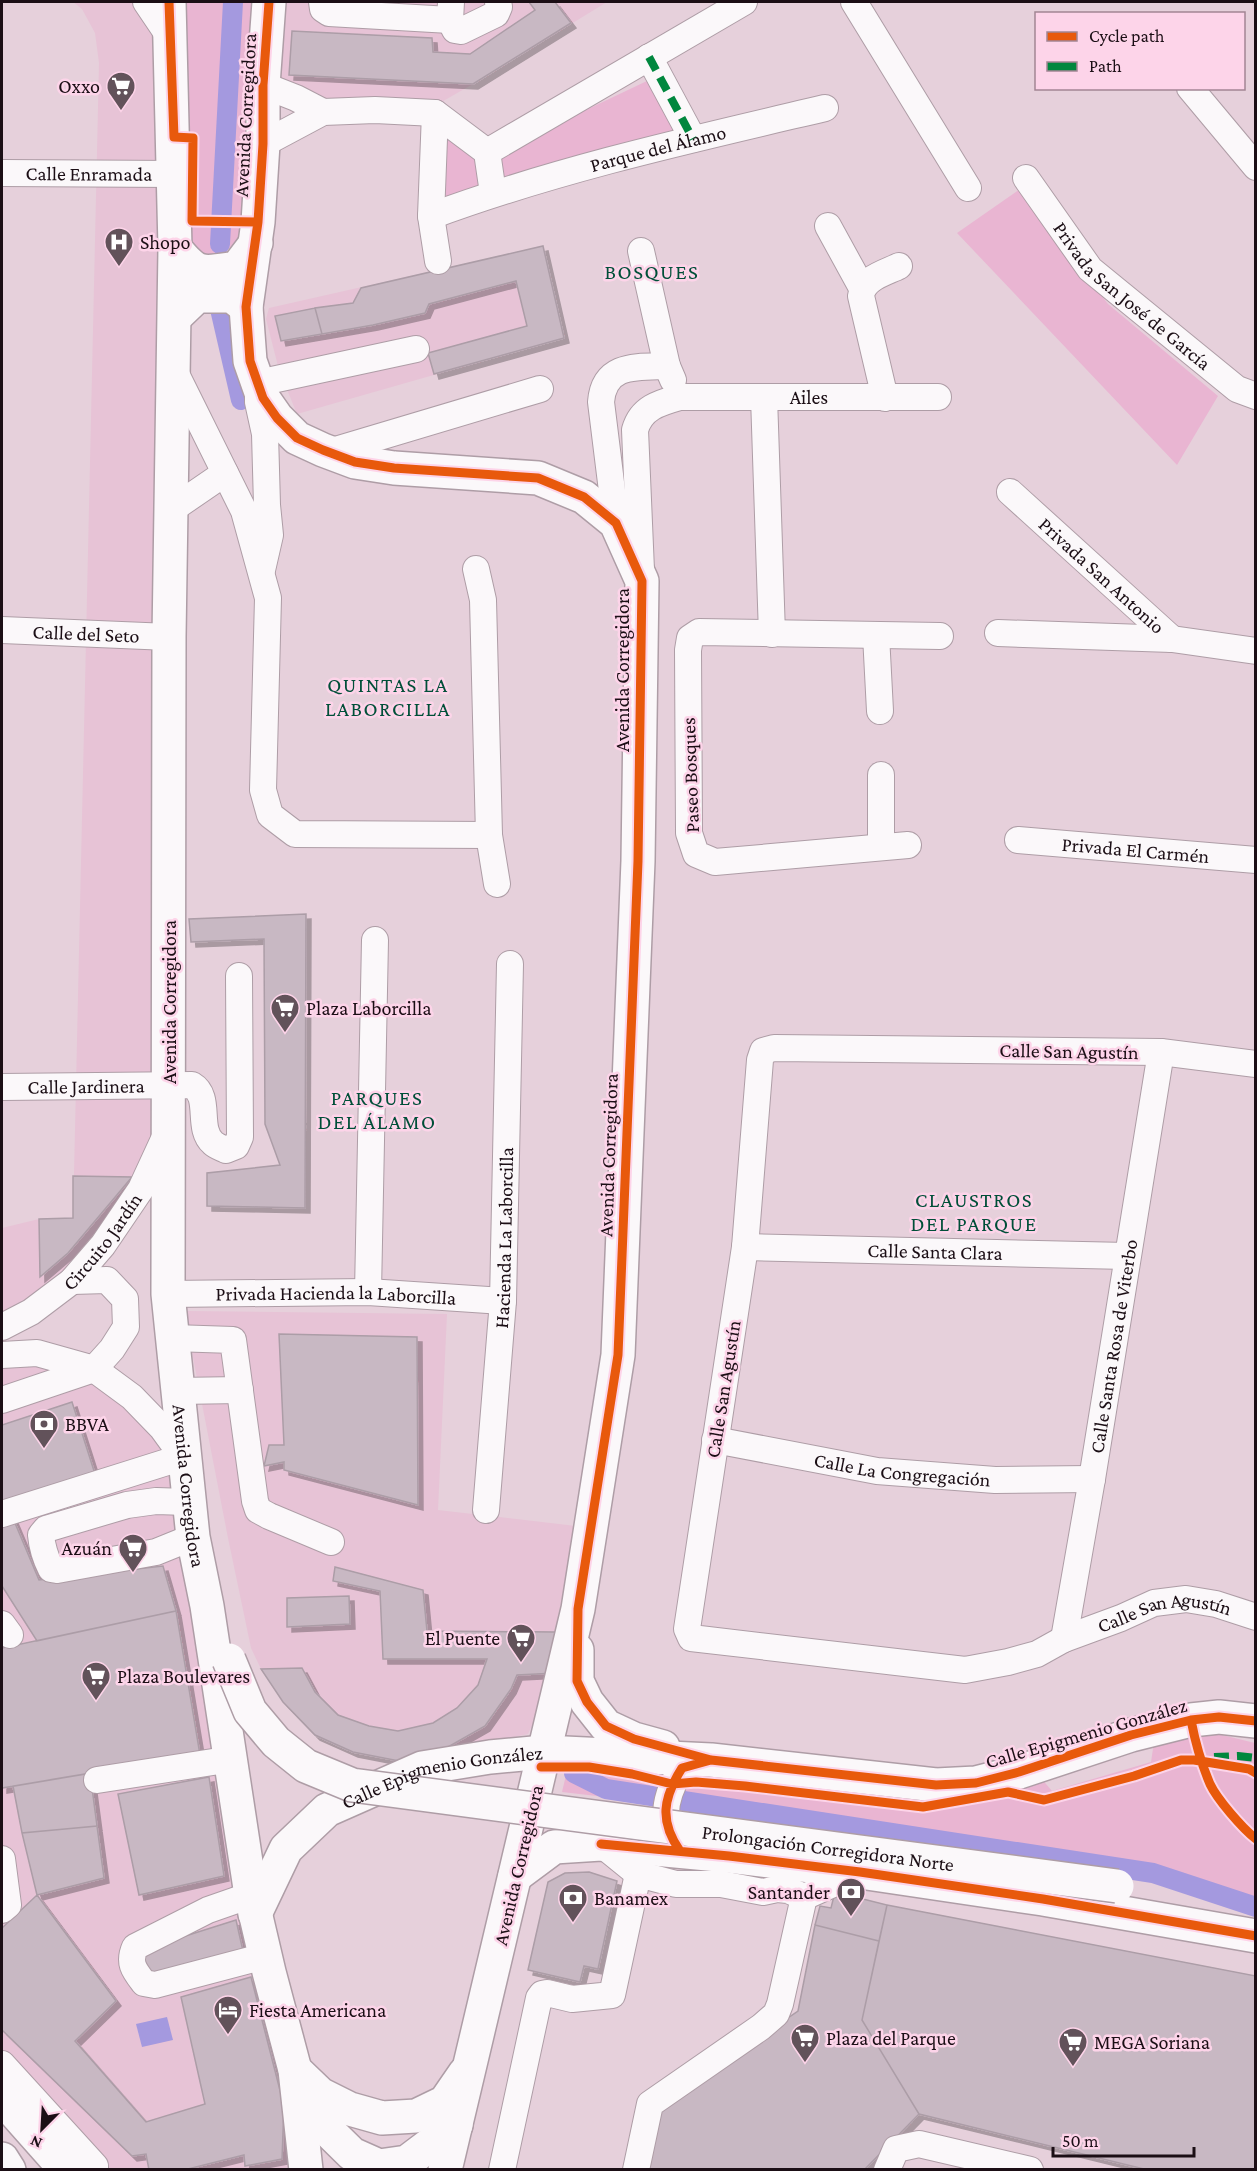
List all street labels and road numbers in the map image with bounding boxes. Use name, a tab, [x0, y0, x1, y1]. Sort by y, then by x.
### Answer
street label: Avenida Corregidora	[230, 33, 261, 197]
street label: Parque del Álamo	[588, 121, 728, 176]
street label: Calle Enramada	[26, 162, 152, 185]
street label: Privada San José de García	[1049, 217, 1215, 374]
street label: Ailes	[790, 386, 828, 408]
street label: Privada San Antonio	[1035, 513, 1169, 638]
street label: Avenida Corregidora	[611, 588, 634, 752]
street label: Calle del Seto	[32, 620, 140, 647]
street label: Paseo Bosques	[677, 717, 704, 833]
street label: Privada El Carmén	[1061, 833, 1210, 867]
street label: Avenida Corregidora	[158, 920, 181, 1084]
street label: Calle San Agustín	[999, 1039, 1139, 1064]
street label: Avenida Corregidora	[594, 1073, 623, 1237]
street label: Calle Jardinera	[27, 1074, 145, 1098]
street label: Hacienda La Laborcilla	[490, 1147, 517, 1329]
street label: Circuito Jardín	[59, 1188, 146, 1295]
street label: Calle Santa Rosa de Viterbo	[1085, 1237, 1142, 1455]
street label: Calle Santa Clara	[867, 1239, 1003, 1264]
street label: Privada Hacienda la Laborcilla	[215, 1281, 457, 1309]
street label: Calle San Agustín	[701, 1318, 746, 1460]
street label: Avenida Corregidora	[168, 1403, 210, 1569]
street label: Calle La Congregación	[812, 1448, 992, 1491]
street label: Calle San Agustín	[1094, 1587, 1235, 1637]
street label: Calle Epigmenio González	[983, 1694, 1189, 1773]
street label: Calle Epigmenio González	[338, 1741, 544, 1813]
street label: Avenida Corregidora	[489, 1783, 548, 1948]
street label: Prolongación Corregidora Norte	[701, 1820, 956, 1875]

